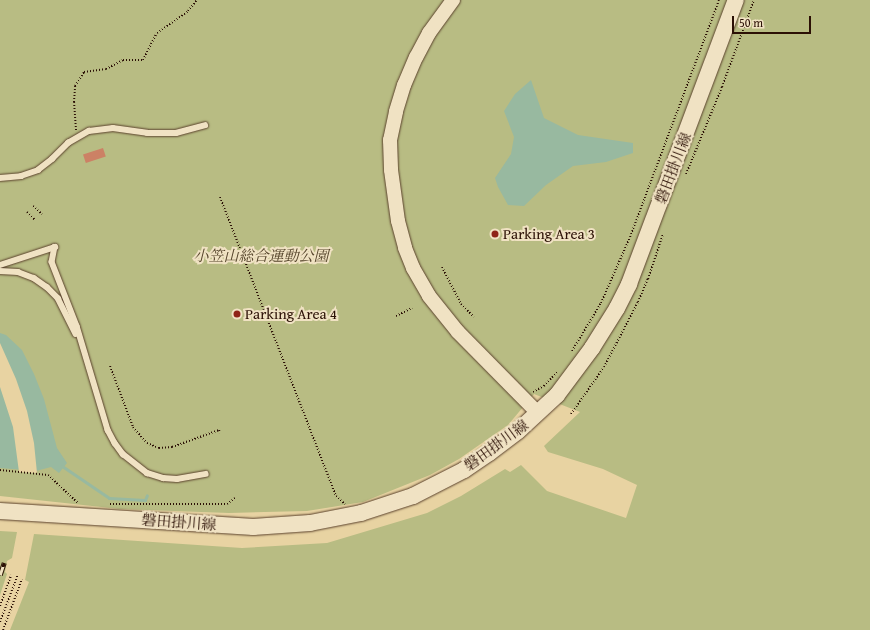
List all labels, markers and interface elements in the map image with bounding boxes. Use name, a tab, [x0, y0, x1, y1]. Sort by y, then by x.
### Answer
scale bar	[734, 8, 813, 34]
text: 50 m	[739, 14, 763, 31]
street label: 磐田掛川線	[651, 130, 695, 206]
place label: Parking Area 3	[503, 225, 595, 243]
marker: Parking Area 3	[490, 229, 500, 239]
park label: 小笠山総合運動公園	[194, 247, 328, 265]
place label: Parking Area 4	[245, 305, 337, 323]
marker: Parking Area 4	[232, 309, 242, 319]
street label: 磐田掛川線	[460, 416, 532, 474]
street label: 磐田掛川線	[141, 510, 217, 534]

